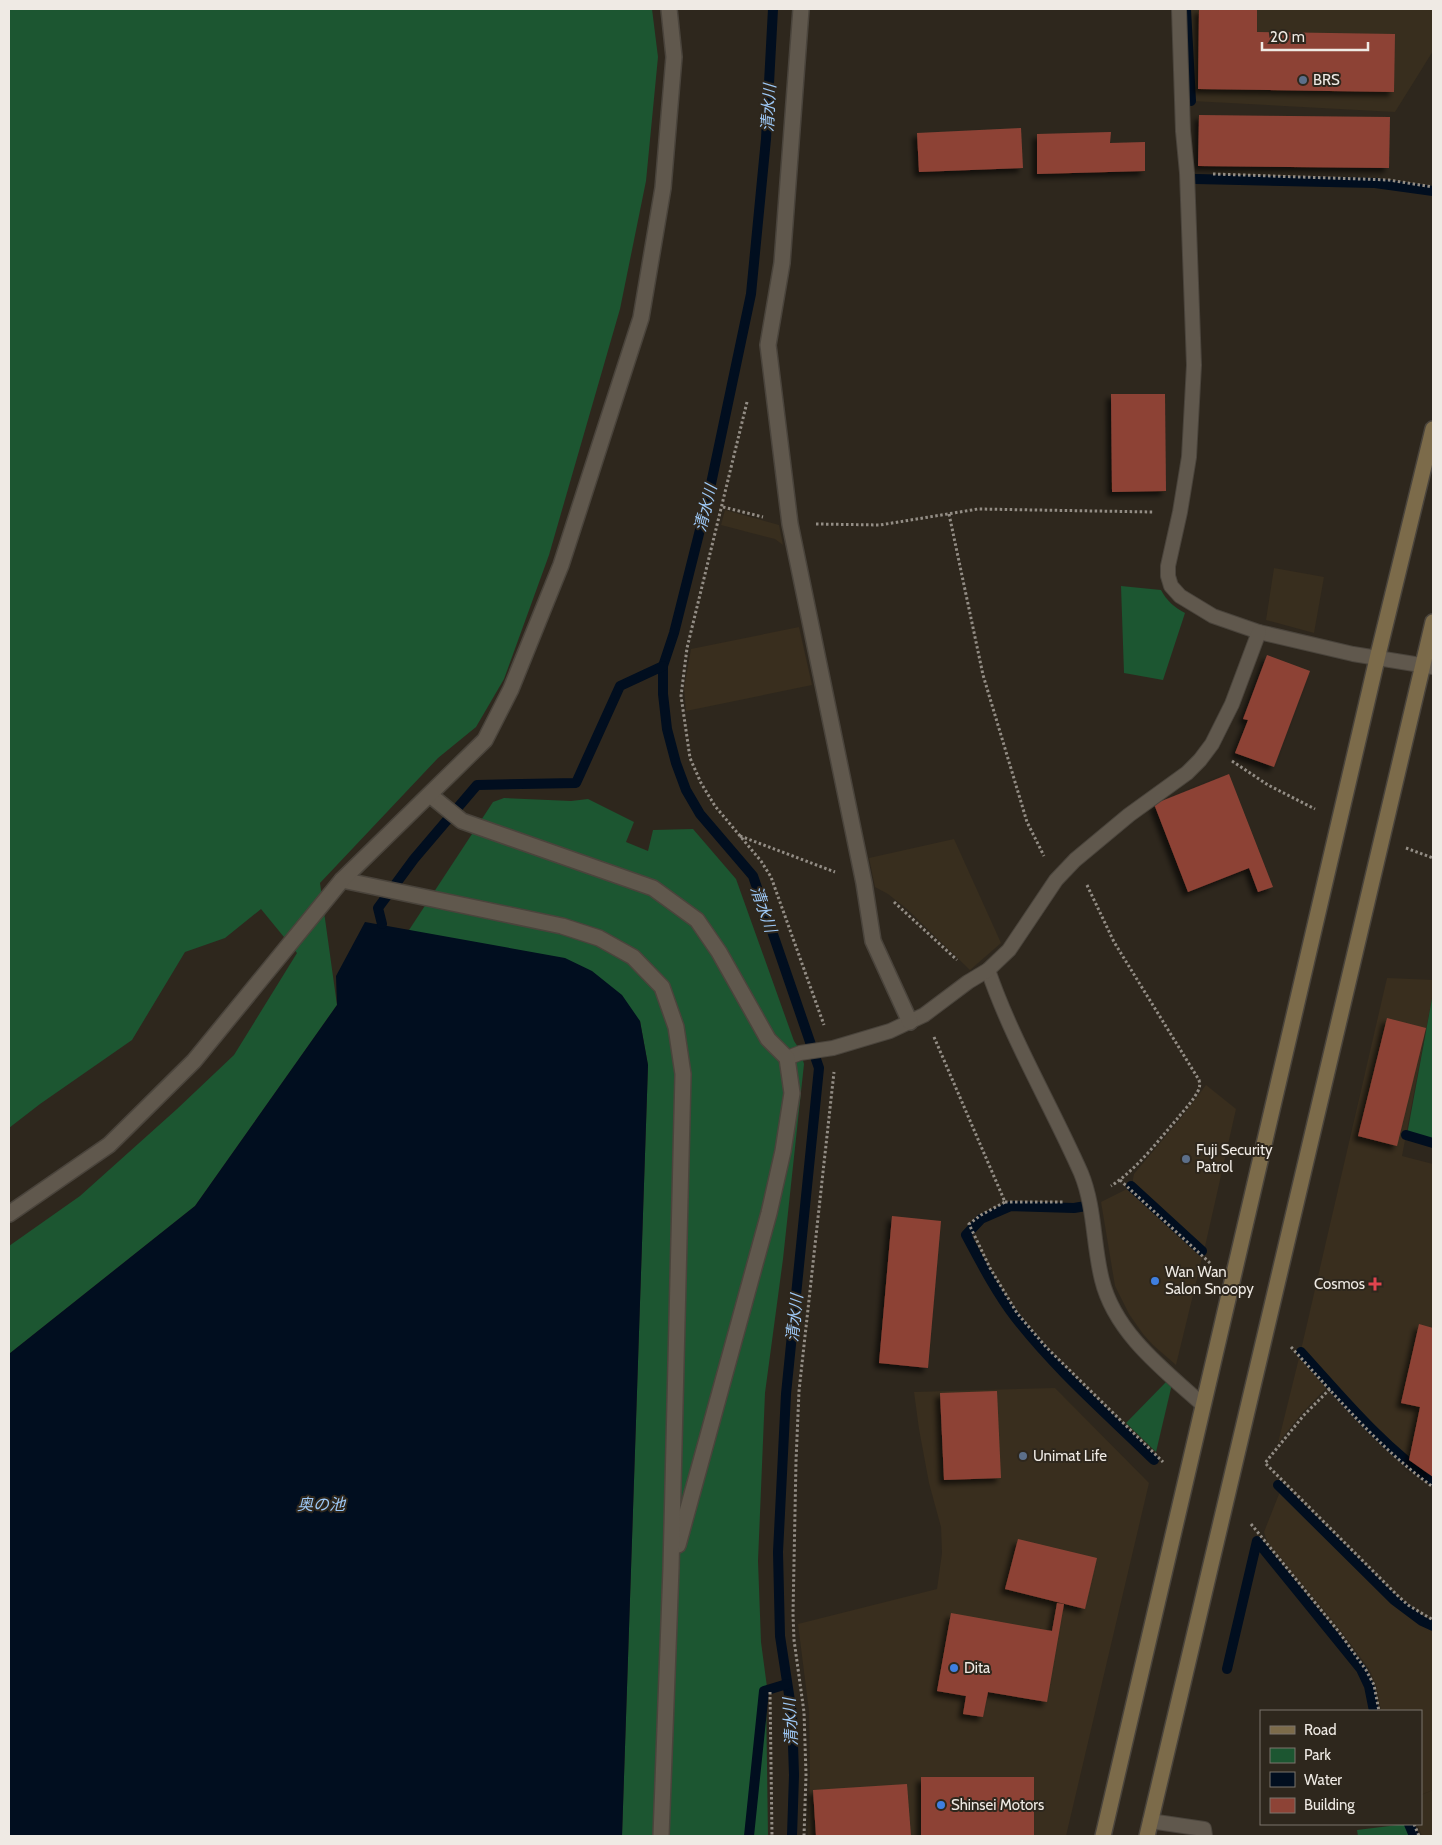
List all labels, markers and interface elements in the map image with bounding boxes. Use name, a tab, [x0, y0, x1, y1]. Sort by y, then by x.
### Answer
scale bar	[1262, 20, 1368, 52]
text: 20 m	[1270, 28, 1305, 46]
place label: BRS	[1313, 71, 1340, 89]
marker: BRS	[1297, 74, 1309, 86]
water label: 清水川	[758, 82, 779, 132]
water label: 清水川	[690, 481, 721, 534]
water label: 清水川	[747, 883, 781, 937]
place label: Fuji Security Patrol	[1196, 1141, 1273, 1176]
marker: Fuji Security Patrol	[1180, 1153, 1192, 1165]
place label: Wan Wan Salon Snoopy	[1165, 1263, 1254, 1298]
marker: Wan Wan Salon Snoopy	[1149, 1275, 1161, 1287]
place label: Cosmos	[1314, 1275, 1365, 1293]
marker: Cosmos	[1369, 1278, 1381, 1290]
water label: 清水川	[783, 1291, 807, 1343]
place label: Unimat Life	[1033, 1447, 1107, 1465]
marker: Unimat Life	[1017, 1450, 1029, 1462]
water label: 奥の池	[297, 1495, 347, 1514]
place label: Dita	[964, 1659, 991, 1677]
marker: Dita	[948, 1662, 960, 1674]
water label: 清水川	[780, 1696, 801, 1746]
legend	[1260, 1710, 1422, 1825]
text: Road	[1304, 1721, 1337, 1739]
text: Park	[1304, 1746, 1331, 1764]
text: Water	[1304, 1771, 1342, 1789]
place label: Shinsei Motors	[951, 1796, 1044, 1814]
text: Building	[1304, 1796, 1355, 1814]
marker: Shinsei Motors	[935, 1799, 947, 1811]

